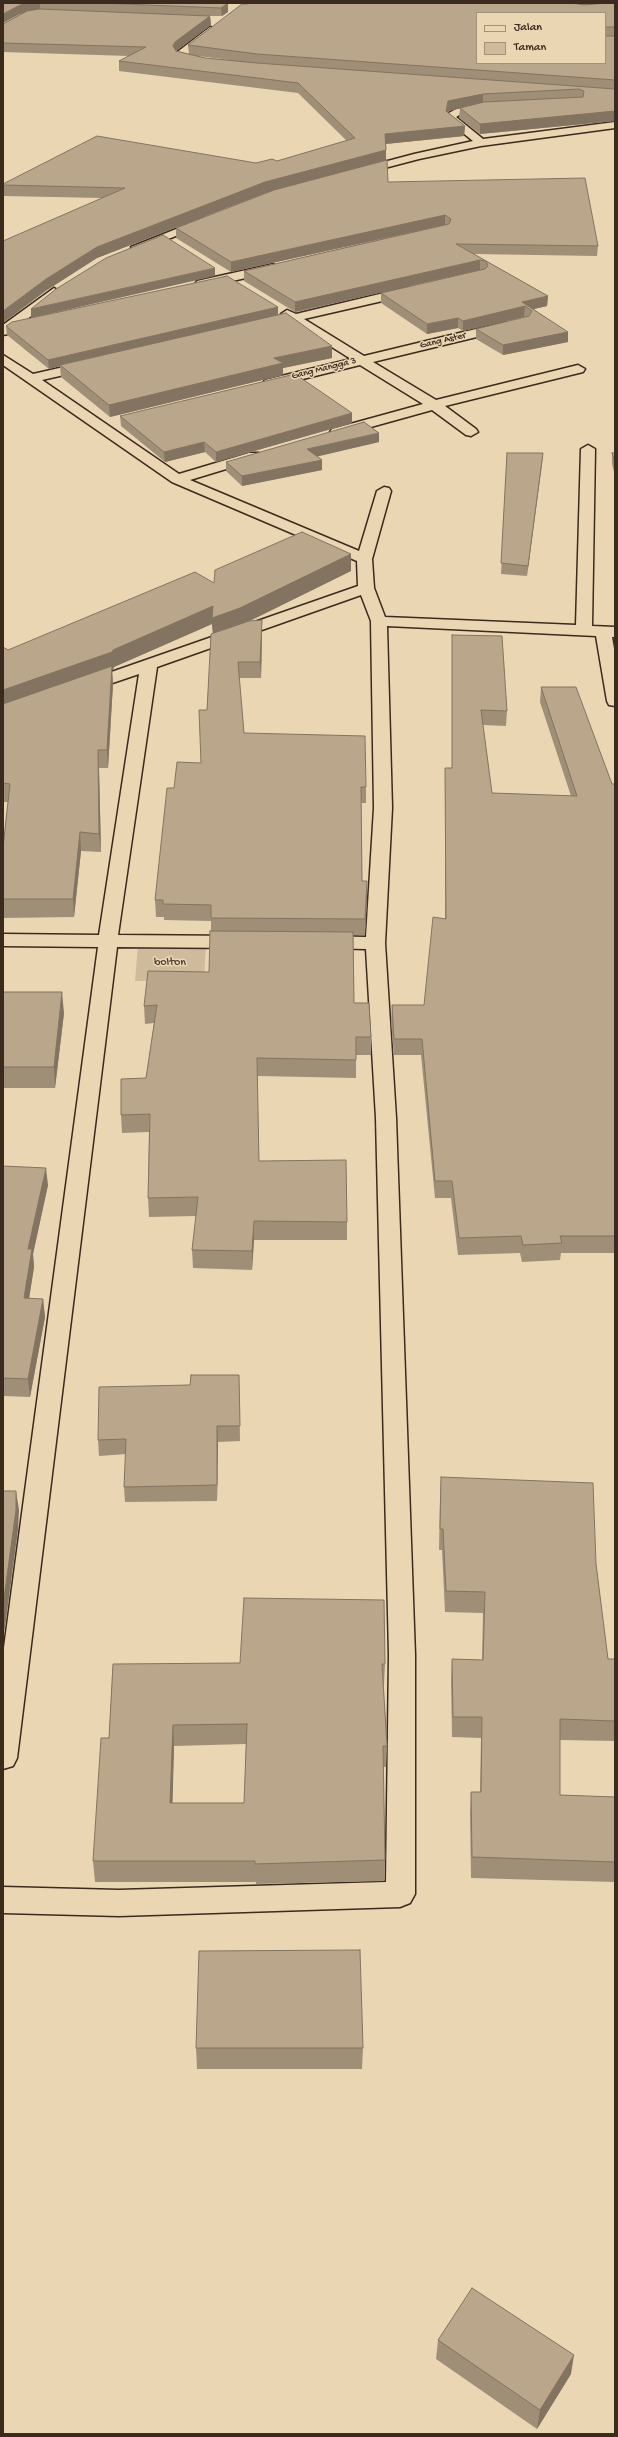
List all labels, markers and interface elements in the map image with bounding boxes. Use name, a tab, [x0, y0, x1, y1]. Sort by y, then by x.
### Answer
legend	[476, 12, 606, 64]
text: Jalan	[514, 21, 542, 35]
text: Taman	[514, 41, 546, 55]
street label: Gang Aster	[419, 330, 467, 352]
street label: Gang Mangga 3	[290, 355, 358, 383]
park label: bolton	[154, 956, 186, 970]

